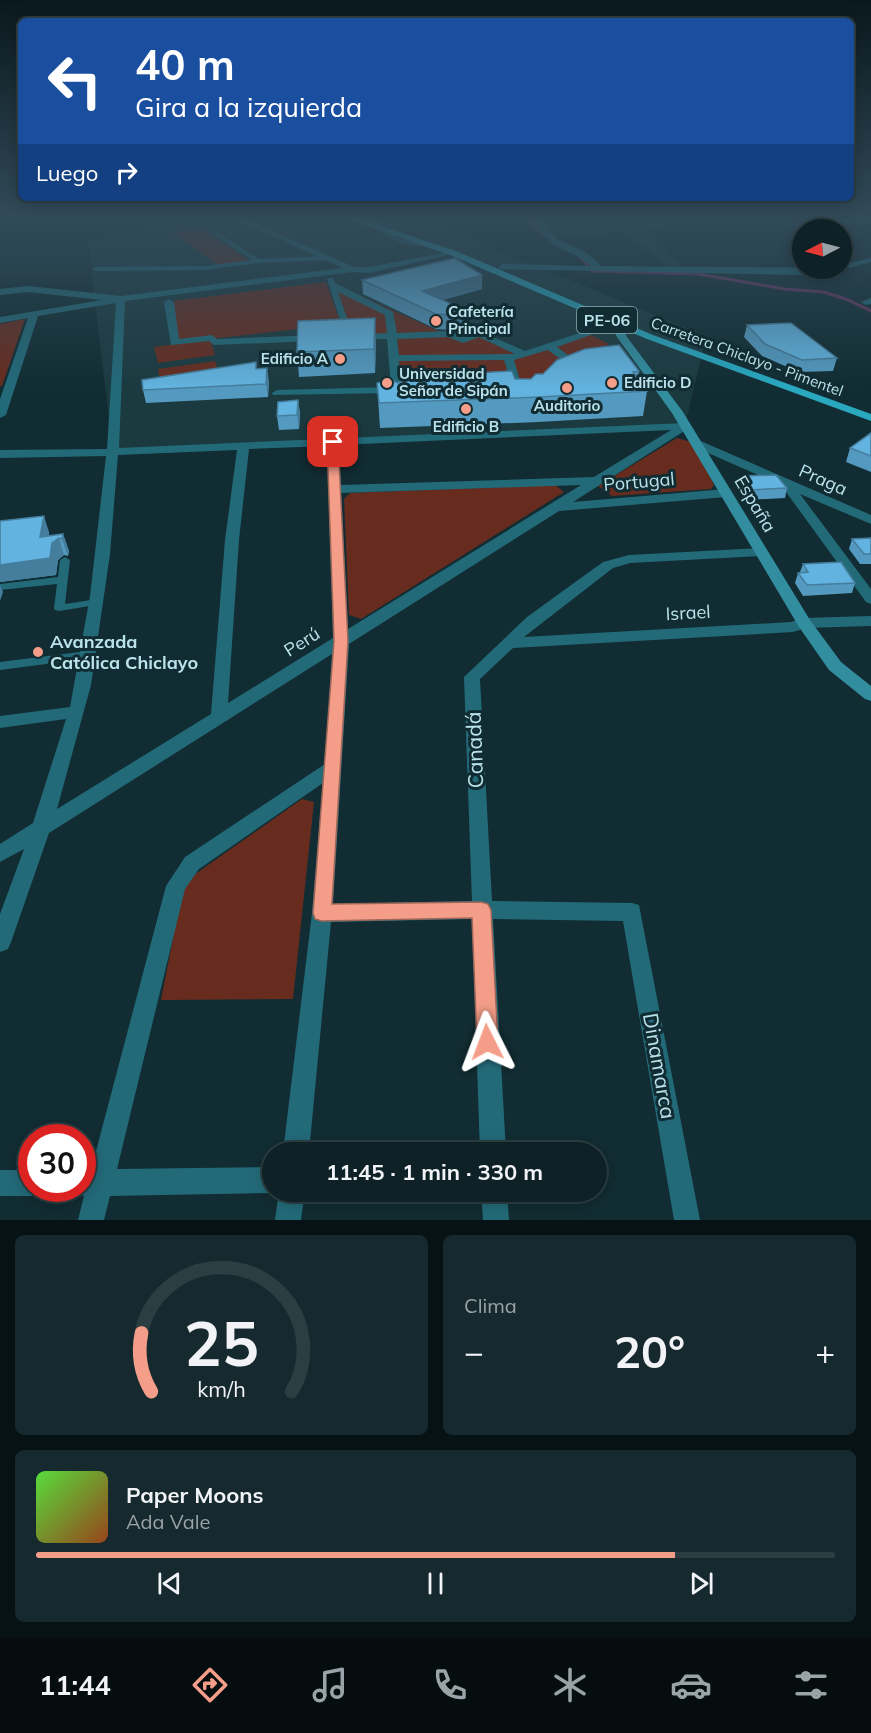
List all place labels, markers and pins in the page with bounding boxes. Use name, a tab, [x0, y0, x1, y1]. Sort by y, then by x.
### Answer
place label: Cafetería Principal	[448, 302, 514, 338]
marker: Cafetería Principal	[429, 314, 443, 328]
place label: Edificio A	[261, 349, 329, 368]
marker: Edificio A	[333, 352, 347, 366]
place label: Universidad Señor de Sipán	[399, 364, 508, 400]
place label: Edificio D	[624, 373, 691, 392]
marker: Universidad Señor de Sipán	[380, 376, 394, 390]
marker: Edificio D	[605, 376, 619, 390]
marker: Auditorio	[560, 381, 574, 395]
place label: Auditorio	[534, 396, 600, 415]
marker: Edificio B	[459, 402, 473, 416]
pin	[307, 416, 358, 467]
place label: Edificio B	[433, 417, 499, 436]
place label: Avanzada Católica Chiclayo	[50, 630, 198, 674]
marker: Avanzada Católica Chiclayo	[31, 645, 45, 659]

